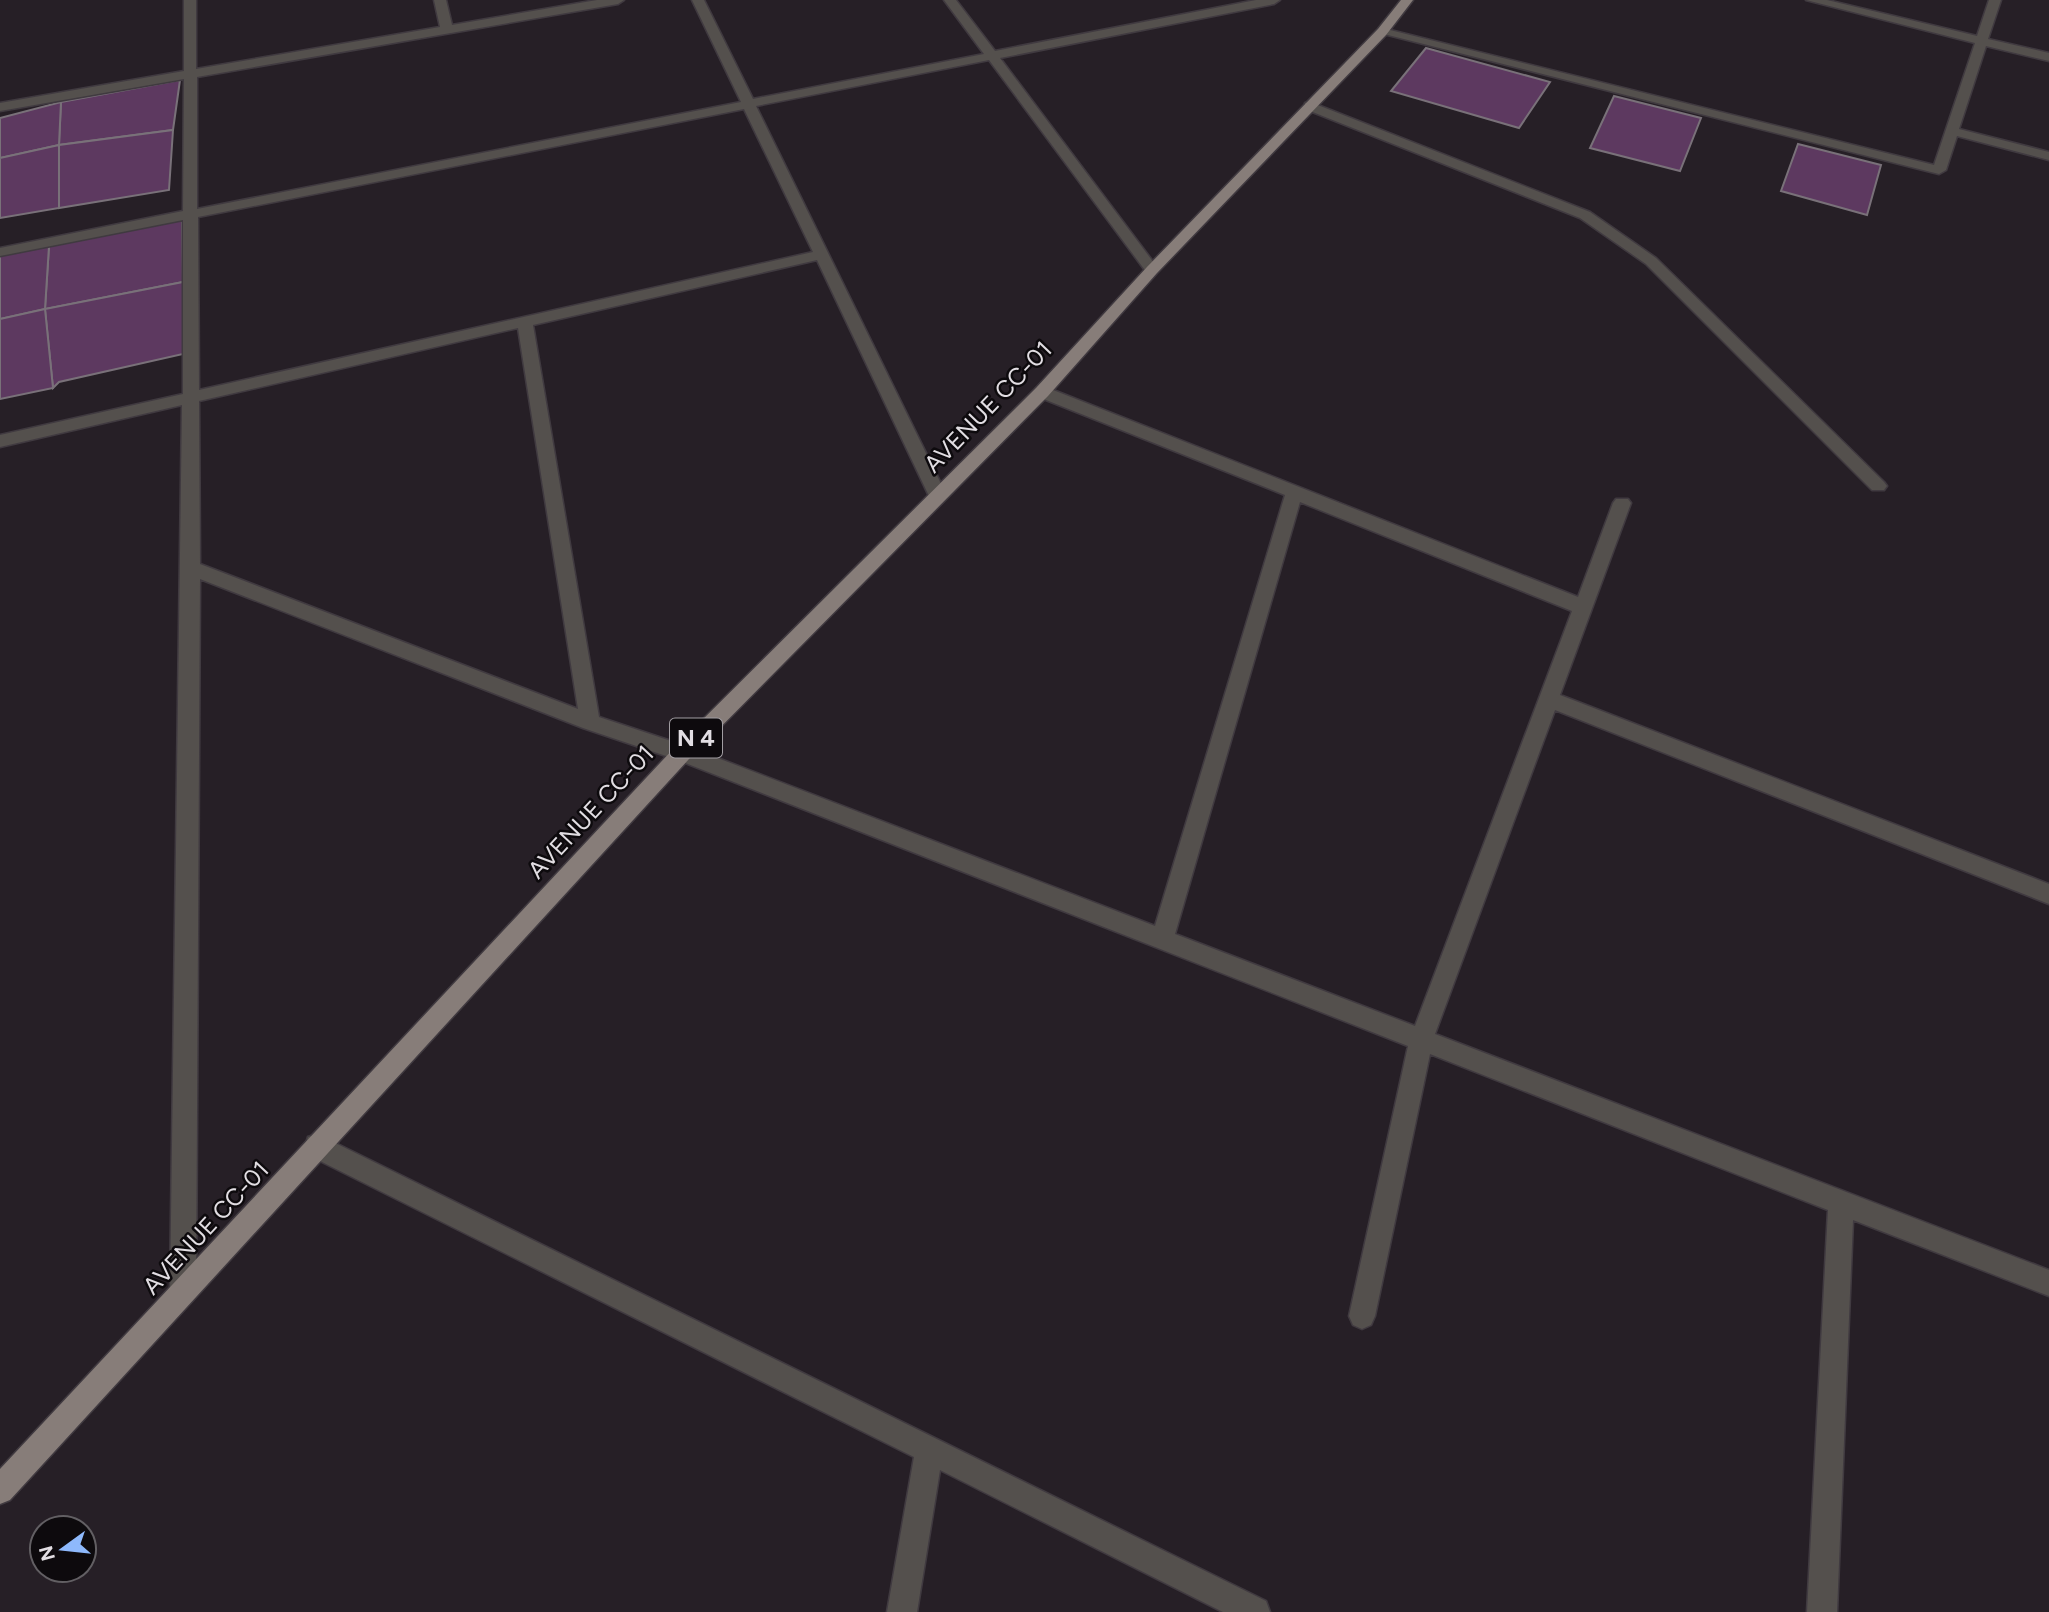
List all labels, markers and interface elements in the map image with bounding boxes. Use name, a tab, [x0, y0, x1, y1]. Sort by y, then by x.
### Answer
street label: AVENUE CC-01	[918, 335, 1058, 478]
road number: N 4	[670, 718, 722, 758]
street label: AVENUE CC-01	[522, 739, 660, 884]
street label: AVENUE CC-01	[137, 1155, 275, 1300]
north arrow	[28, 1514, 98, 1584]
text: N	[34, 1543, 60, 1563]

